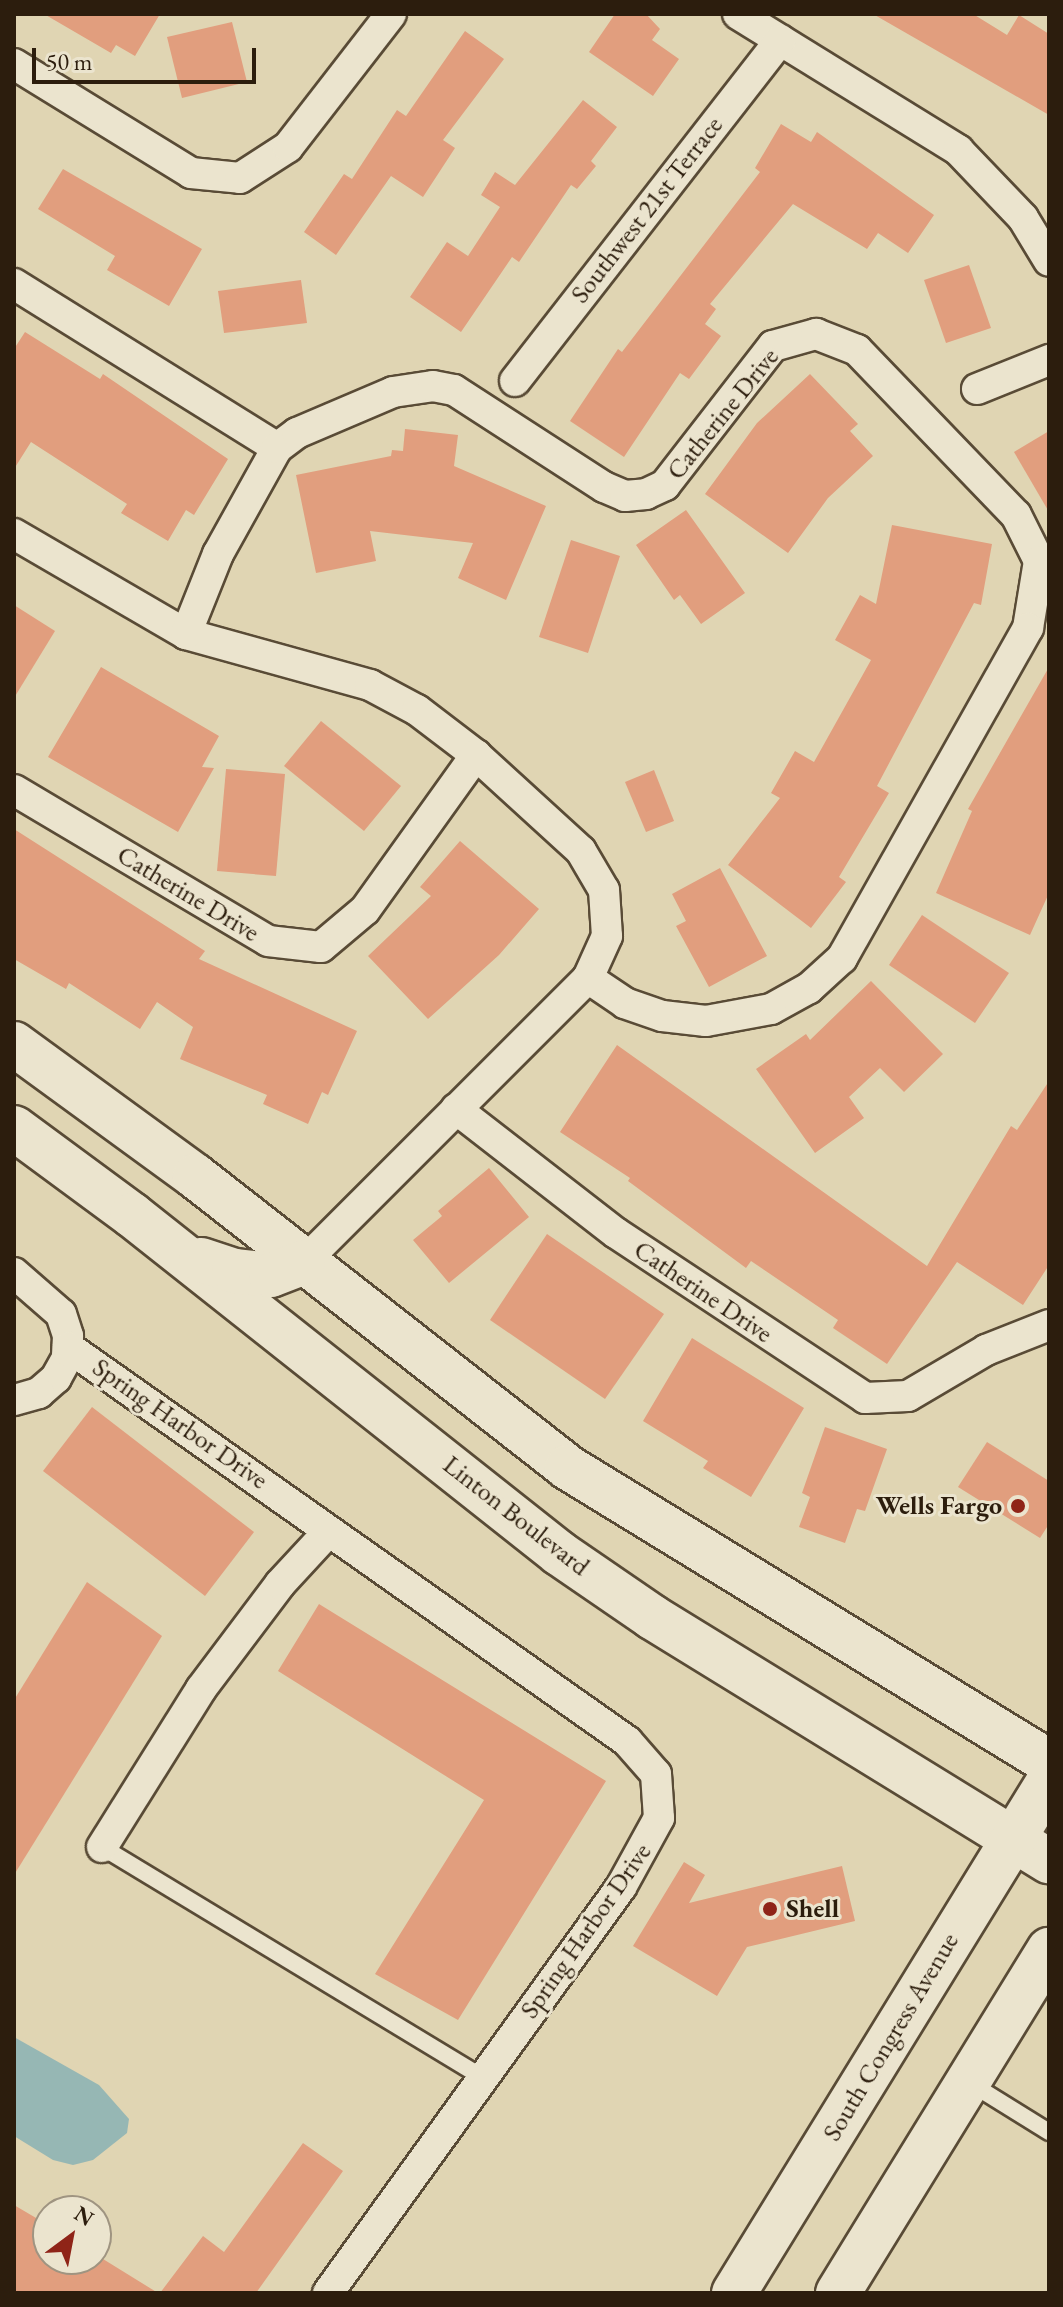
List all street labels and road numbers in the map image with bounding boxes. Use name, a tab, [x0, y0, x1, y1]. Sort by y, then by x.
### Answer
street label: Southwest 21st Terrace	[564, 111, 730, 309]
street label: Catherine Drive	[660, 342, 786, 486]
street label: Catherine Drive	[111, 839, 265, 949]
street label: Catherine Drive	[628, 1234, 778, 1350]
street label: Spring Harbor Drive	[86, 1352, 274, 1496]
street label: Linton Boulevard	[437, 1449, 595, 1583]
street label: Spring Harbor Drive	[514, 1837, 658, 2025]
street label: South Congress Avenue	[817, 1927, 965, 2147]

